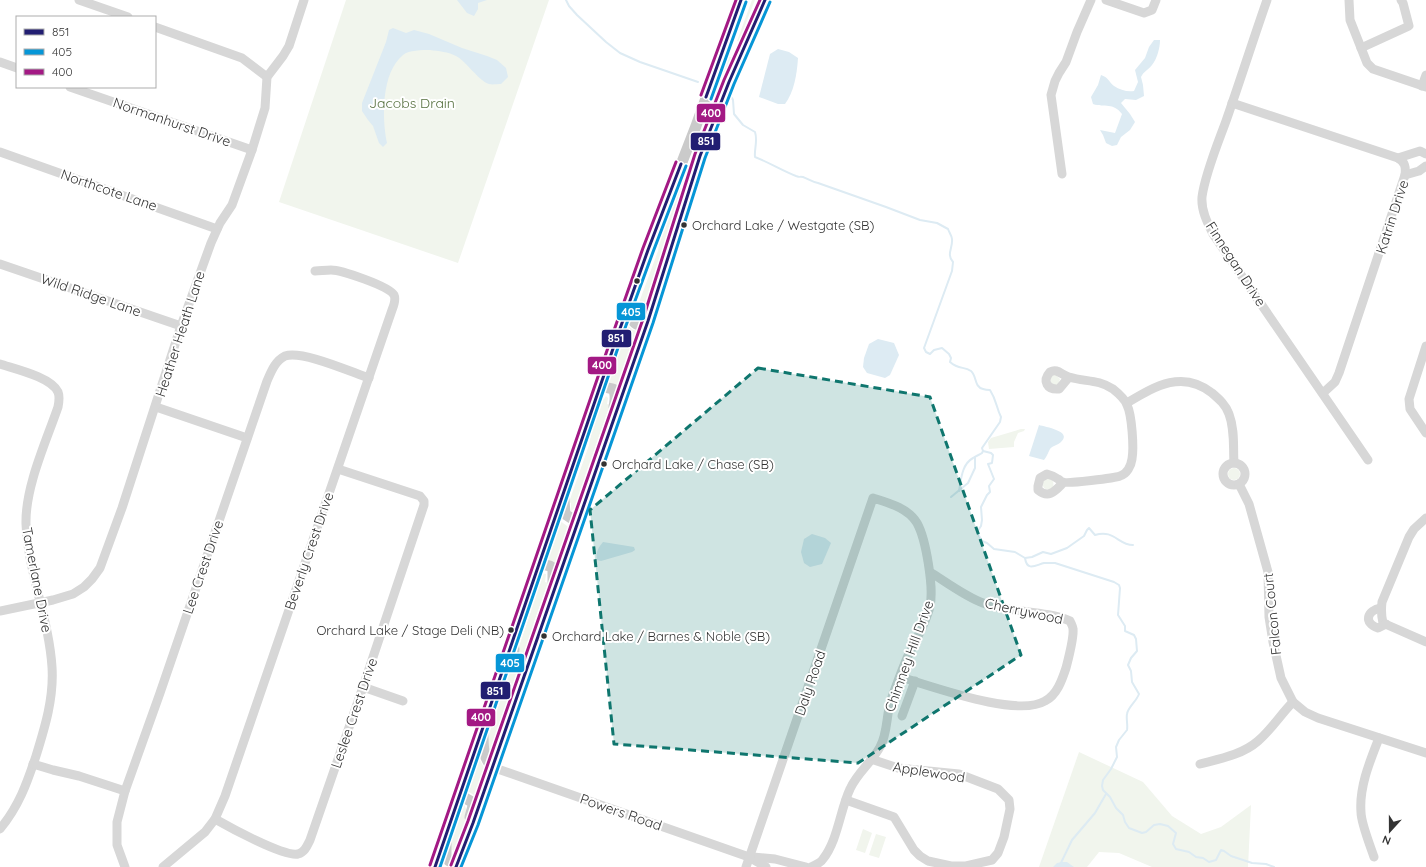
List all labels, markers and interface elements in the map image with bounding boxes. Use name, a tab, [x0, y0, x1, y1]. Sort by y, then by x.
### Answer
legend	[16, 16, 156, 88]
text: 851	[52, 24, 69, 39]
text: 405	[52, 44, 72, 59]
text: 400	[52, 64, 73, 79]
street label: Normanhurst Drive	[111, 93, 233, 151]
park label: Jacobs Drain	[369, 94, 455, 112]
line badge: 400	[696, 103, 726, 123]
text: 400	[701, 106, 721, 120]
line badge: 851	[690, 132, 721, 151]
text: 851	[698, 134, 714, 148]
street label: Northcote Lane	[58, 165, 160, 215]
street label: Katrin Drive	[1372, 178, 1412, 256]
place label: Orchard Lake / Westgate (SB)	[692, 217, 874, 233]
street label: Finnegan Drive	[1202, 218, 1270, 310]
marker: Orchard Lake / Westgate (SB)	[679, 220, 689, 230]
street label: Wild Ridge Lane	[38, 269, 144, 321]
street label: Heather Heath Lane	[151, 269, 209, 399]
unlabelled marker	[632, 276, 642, 286]
line badge: 405	[616, 302, 646, 321]
text: 405	[621, 305, 641, 319]
line badge: 851	[601, 329, 632, 348]
text: 851	[608, 331, 624, 345]
line badge: 400	[587, 356, 617, 375]
text: 400	[592, 358, 612, 372]
place label: Orchard Lake / Chase (SB)	[612, 456, 774, 472]
marker: Orchard Lake / Chase (SB)	[599, 459, 609, 469]
street label: Beverly Crest Drive	[280, 490, 338, 612]
street label: Lee Crest Drive	[179, 518, 227, 616]
street label: Tamerlane Drive	[18, 526, 56, 634]
street label: Falcon Court	[1259, 572, 1285, 656]
street label: Cherrywood	[983, 594, 1065, 628]
street label: Chimney Hill Drive	[880, 598, 938, 714]
place label: Orchard Lake / Stage Deli (NB)	[316, 622, 504, 638]
marker: Orchard Lake / Stage Deli (NB)	[506, 625, 516, 635]
place label: Orchard Lake / Barnes & Noble (SB)	[552, 628, 770, 644]
marker: Orchard Lake / Barnes & Noble (SB)	[539, 631, 549, 641]
street label: Daly Road	[790, 648, 830, 718]
line badge: 405	[495, 653, 525, 673]
street label: Leslee Crest Drive	[327, 655, 381, 771]
text: 405	[500, 656, 520, 670]
line badge: 851	[480, 681, 511, 700]
text: 851	[487, 684, 503, 698]
line badge: 400	[466, 708, 496, 727]
text: 400	[471, 710, 491, 724]
street label: Applewood	[892, 757, 966, 787]
street label: Powers Road	[578, 790, 664, 834]
north arrow	[1370, 811, 1410, 851]
text: N	[1380, 832, 1393, 848]

